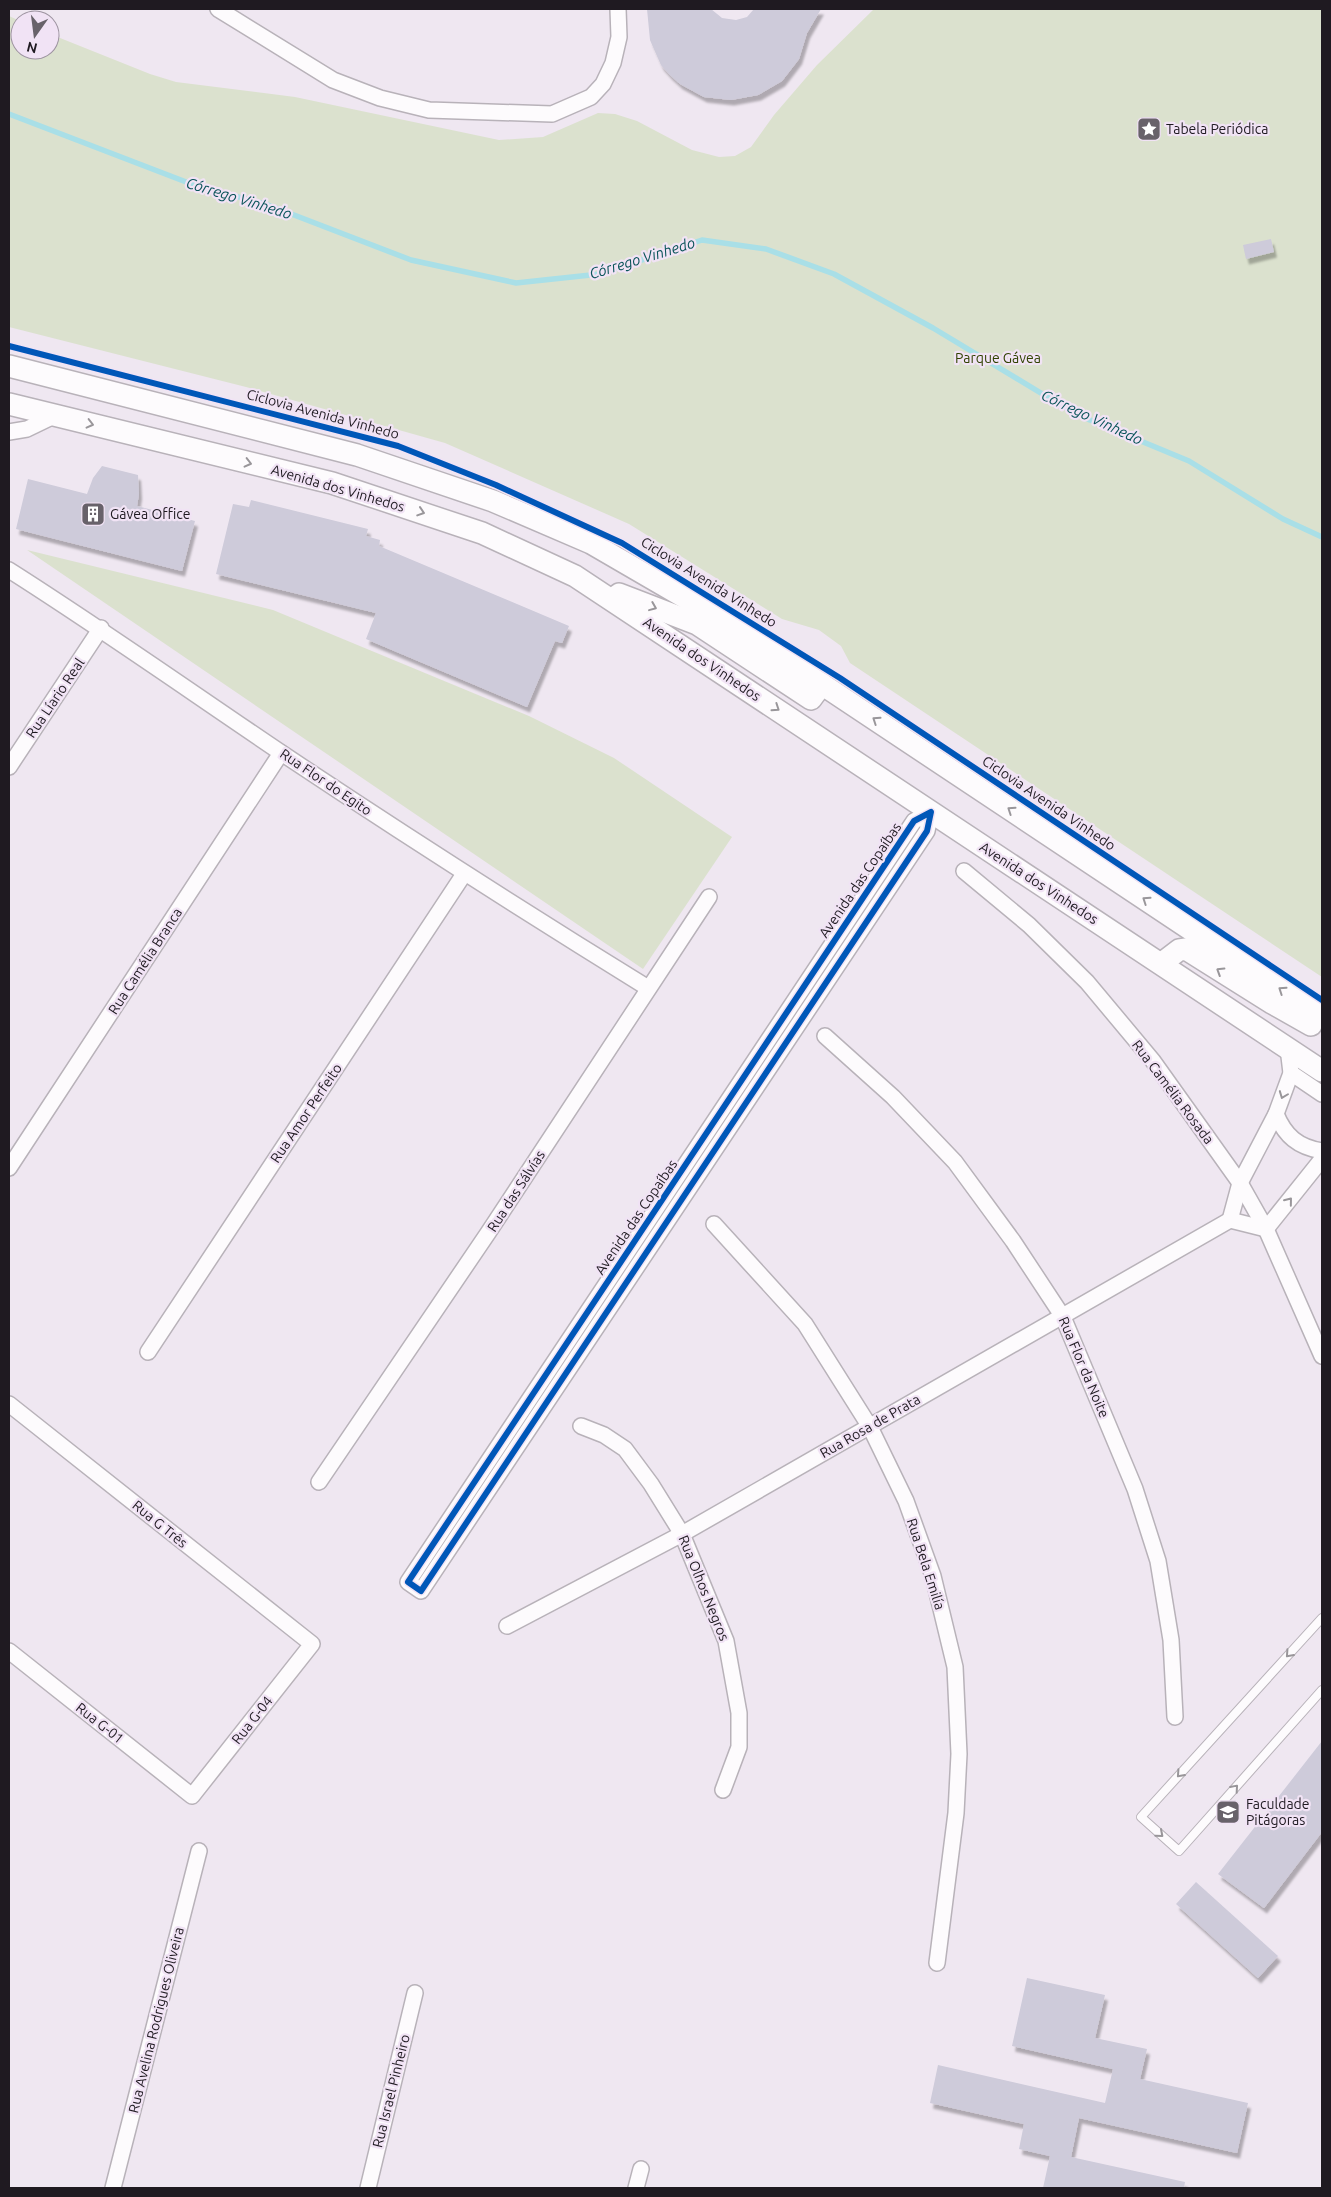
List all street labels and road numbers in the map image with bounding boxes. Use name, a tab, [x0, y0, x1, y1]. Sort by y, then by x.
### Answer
street label: Ciclovia Avenida Vinhedo	[245, 386, 401, 442]
street label: Avenida dos Vinhedos	[269, 461, 407, 515]
street label: Ciclovia Avenida Vinhedo	[638, 534, 780, 630]
street label: Avenida dos Vinhedos	[640, 614, 764, 704]
street label: Rua Líario Real	[23, 655, 88, 741]
street label: Rua Flor do Egito	[277, 745, 375, 819]
street label: Ciclovia Avenida Vinhedo	[979, 752, 1119, 854]
street label: Avenida das Copaíbas	[816, 820, 904, 940]
street label: Avenida dos Vinhedos	[977, 839, 1101, 927]
street label: Rua Camélia Branca	[105, 905, 185, 1017]
street label: Rua Camélia Rosada	[1129, 1037, 1217, 1147]
street label: Rua Amor Perfeito	[267, 1060, 345, 1166]
street label: Rua das Sálvías	[484, 1147, 548, 1235]
street label: Avenida das Copaíbas	[592, 1157, 680, 1277]
street label: Rua Flor da Noite	[1055, 1314, 1113, 1420]
street label: Rua Rosa de Prata	[817, 1391, 923, 1461]
street label: Rua G Três	[129, 1497, 191, 1551]
street label: Rua Bela Emilía	[904, 1516, 948, 1612]
street label: Rua Olhos Negros	[676, 1533, 732, 1643]
street label: Rua G-04	[228, 1693, 276, 1747]
street label: Rua G-01	[73, 1699, 127, 1747]
street label: Rua Avelina Rodrigues Oliveira	[125, 1925, 187, 2115]
street label: Rua Israel Pinheiro	[369, 2033, 413, 2149]

